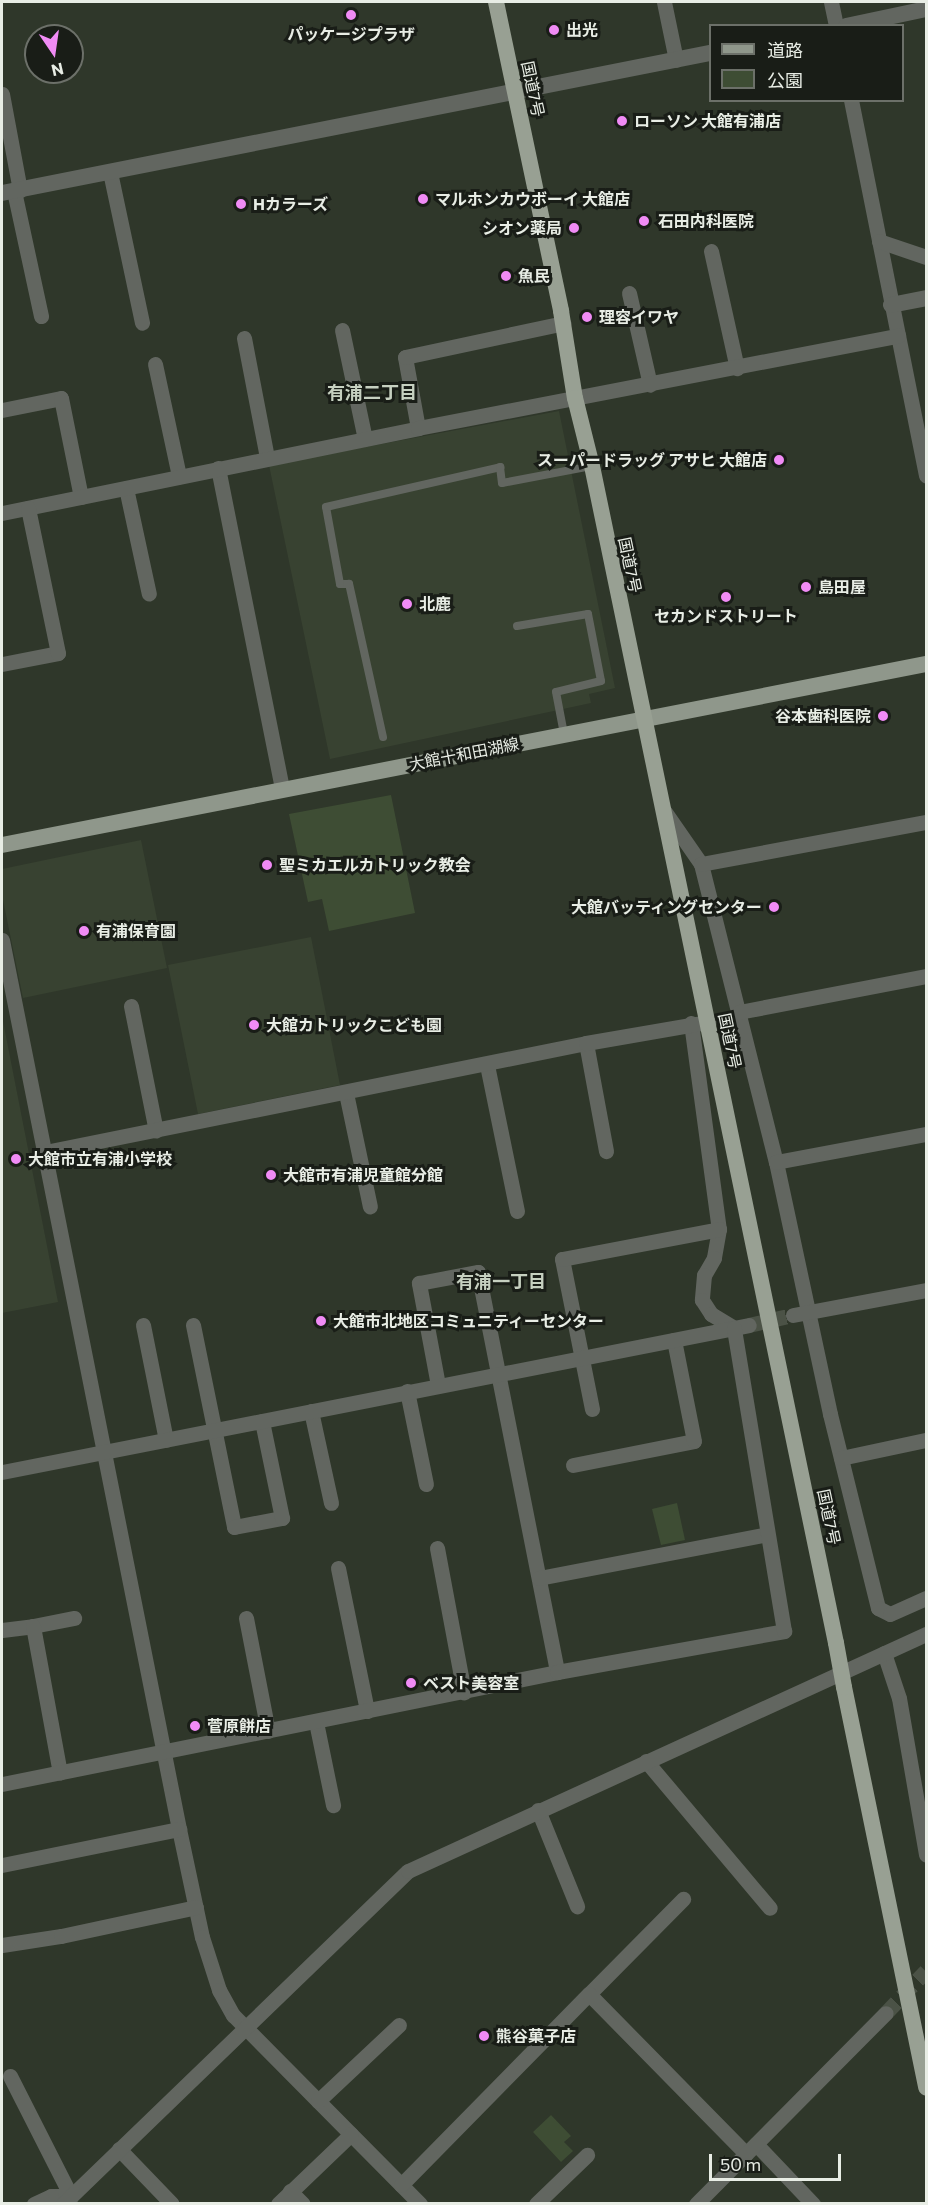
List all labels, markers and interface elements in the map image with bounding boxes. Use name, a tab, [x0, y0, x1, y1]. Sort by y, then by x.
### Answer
marker: パッケージプラザ	[344, 8, 358, 22]
place label: 出光	[566, 20, 598, 40]
marker: 出光	[547, 23, 561, 37]
north arrow	[24, 24, 84, 84]
place label: パッケージプラザ	[287, 24, 415, 44]
legend	[709, 24, 904, 102]
text: 道路	[767, 39, 803, 61]
text: N	[50, 59, 66, 81]
street label: 国道7号	[518, 59, 548, 119]
text: 公園	[767, 69, 803, 91]
place label: ローソン 大館有浦店	[634, 111, 781, 131]
marker: ローソン 大館有浦店	[615, 114, 629, 128]
place label: マルホンカウボーイ 大館店	[435, 189, 630, 209]
marker: マルホンカウボーイ 大館店	[416, 192, 430, 206]
place label: Hカラーズ	[253, 194, 329, 214]
marker: Hカラーズ	[234, 197, 248, 211]
place label: 石田内科医院	[658, 211, 754, 231]
marker: 石田内科医院	[635, 212, 653, 230]
place label: シオン薬局	[482, 218, 562, 238]
marker: シオン薬局	[567, 221, 581, 235]
place label: 魚民	[518, 266, 550, 286]
marker: 魚民	[499, 269, 513, 283]
place label: 理容イワヤ	[599, 307, 679, 327]
marker: 理容イワヤ	[580, 310, 594, 324]
district label: 有浦二丁目	[327, 381, 417, 403]
place label: スーパードラッグ アサヒ 大館店	[537, 450, 767, 470]
marker: スーパードラッグ アサヒ 大館店	[772, 453, 786, 467]
street label: 国道7号	[615, 535, 645, 595]
place label: 島田屋	[818, 577, 866, 597]
marker: 島田屋	[799, 580, 813, 594]
marker: セカンドストリート	[719, 590, 733, 604]
place label: 北鹿	[419, 594, 451, 614]
marker: 北鹿	[400, 597, 414, 611]
place label: セカンドストリート	[654, 606, 798, 626]
place label: 谷本歯科医院	[775, 706, 871, 726]
marker: 谷本歯科医院	[876, 709, 890, 723]
street label: 大館十和田湖線	[407, 734, 521, 774]
place label: 聖ミカエルカトリック教会	[279, 855, 471, 875]
marker: 聖ミカエルカトリック教会	[260, 858, 274, 872]
place label: 大館バッティングセンター	[570, 897, 762, 917]
marker: 大館バッティングセンター	[767, 900, 781, 914]
place label: 有浦保育園	[96, 921, 176, 941]
marker: 有浦保育園	[77, 924, 91, 938]
street label: 国道7号	[715, 1011, 745, 1071]
place label: 大館カトリックこども園	[266, 1015, 442, 1035]
marker: 大館カトリックこども園	[247, 1018, 261, 1032]
place label: 大館市立有浦小学校	[28, 1149, 172, 1169]
marker: 大館市立有浦小学校	[9, 1152, 23, 1166]
place label: 大館市有浦児童館分館	[283, 1165, 443, 1185]
marker: 大館市有浦児童館分館	[264, 1168, 278, 1182]
district label: 有浦一丁目	[456, 1270, 546, 1292]
place label: 大館市北地区コミュニティーセンター	[333, 1311, 605, 1331]
marker: 大館市北地区コミュニティーセンター	[314, 1314, 328, 1328]
street label: 国道7号	[814, 1487, 844, 1547]
place label: ベスト美容室	[423, 1673, 519, 1693]
marker: ベスト美容室	[404, 1676, 418, 1690]
place label: 菅原餅店	[207, 1716, 271, 1736]
marker: 菅原餅店	[188, 1719, 202, 1733]
place label: 熊谷菓子店	[496, 2026, 576, 2046]
marker: 熊谷菓子店	[477, 2029, 491, 2043]
scale bar	[712, 2142, 844, 2180]
text: 50 m	[720, 2153, 761, 2175]

